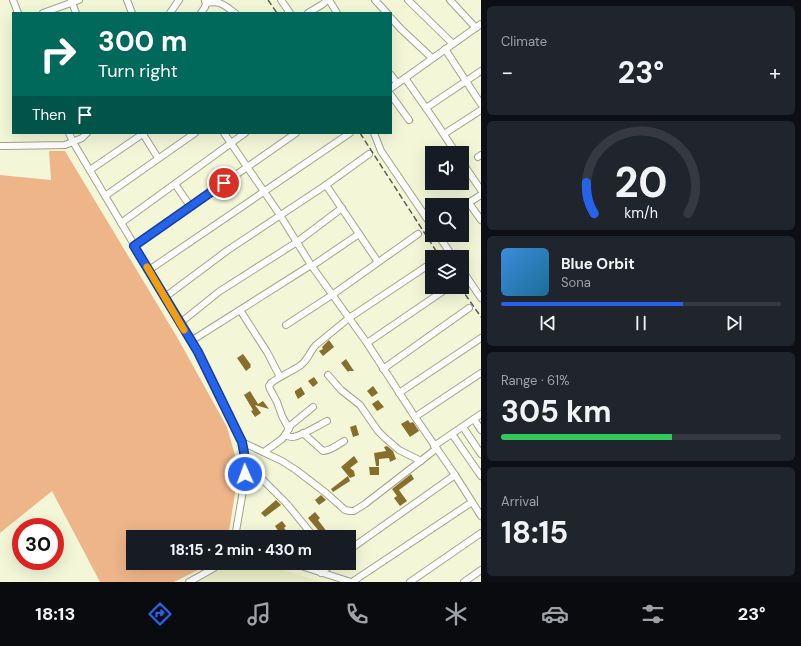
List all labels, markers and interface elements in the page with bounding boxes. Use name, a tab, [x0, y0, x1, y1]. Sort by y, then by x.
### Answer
text: 300 m	[98, 23, 187, 60]
icon: right	[32, 28, 84, 80]
text: Climate	[501, 33, 547, 50]
text: 23°	[618, 53, 664, 92]
text: −	[501, 58, 513, 87]
text: +	[769, 58, 781, 87]
text: Turn right	[98, 59, 178, 83]
icon: arrive	[74, 104, 96, 126]
text: Then	[32, 105, 66, 125]
map controls	[425, 146, 469, 294]
button: sound	[425, 146, 469, 190]
text: 20	[614, 156, 668, 210]
pin	[207, 166, 241, 200]
icon: arrive	[213, 172, 235, 194]
button: search	[425, 198, 469, 242]
text: km/h	[624, 203, 658, 221]
button: layers	[425, 250, 469, 294]
text: Blue Orbit	[561, 254, 635, 274]
text: Sona	[561, 274, 591, 291]
icon: previous	[537, 312, 559, 334]
icon: pause	[630, 312, 652, 334]
icon: next	[723, 312, 745, 334]
text: Range · 61%	[501, 372, 569, 389]
text: 305 km	[501, 392, 612, 431]
position arrow	[224, 453, 266, 495]
text: Arrival	[501, 493, 539, 510]
text: 18:15	[501, 513, 568, 552]
speed limit sign: 30	[12, 518, 64, 570]
text: 18:15 · 2 min · 430 m	[170, 540, 312, 560]
icon: directions	[146, 600, 174, 628]
icon: music	[245, 600, 273, 628]
icon: phone	[343, 600, 371, 628]
icon: climate	[442, 600, 470, 628]
icon: car	[541, 600, 569, 628]
icon: filters	[639, 600, 667, 628]
text: 18:13	[35, 602, 75, 626]
text: 23°	[738, 602, 766, 626]

